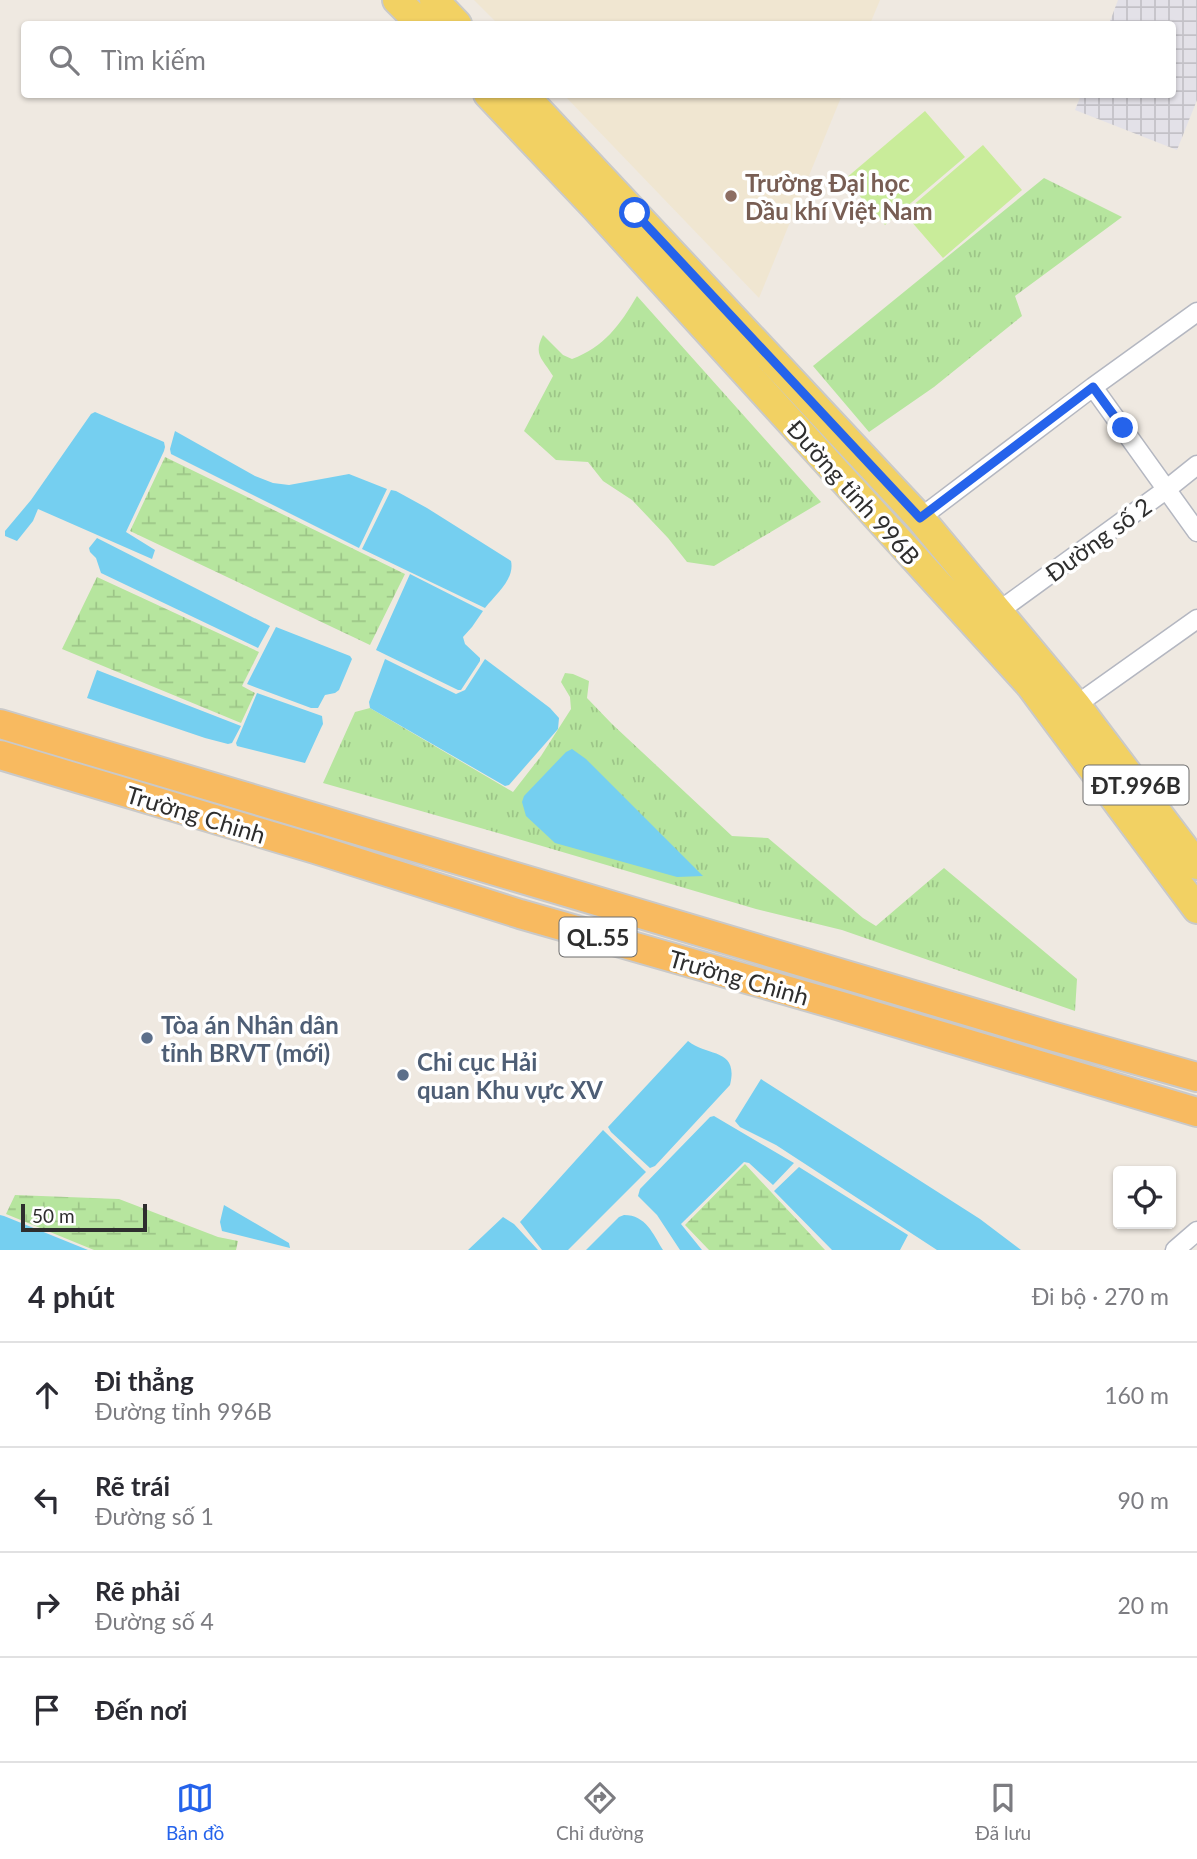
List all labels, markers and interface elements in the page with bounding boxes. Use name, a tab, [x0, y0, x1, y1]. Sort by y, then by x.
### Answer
search box	[21, 21, 1176, 98]
icon: search	[45, 41, 83, 79]
text: Tìm kiếm	[101, 44, 206, 76]
place label: Trường Đại học Dầu khí Việt Nam	[745, 168, 933, 225]
marker: Trường Đại học Dầu khí Việt Nam	[723, 188, 739, 204]
route start	[619, 197, 650, 228]
route end	[1107, 412, 1138, 443]
street label: Đường tỉnh 996B	[781, 414, 927, 570]
street label: Đường số 2	[1039, 491, 1157, 587]
road number: ĐT.996B	[1084, 765, 1188, 804]
street label: Trường Chinh	[123, 779, 269, 849]
road number: QL.55	[560, 918, 636, 956]
street label: Trường Chinh	[666, 943, 812, 1011]
place label: Tòa án Nhân dân tỉnh BRVT (mới)	[161, 1010, 339, 1067]
marker: Tòa án Nhân dân tỉnh BRVT (mới)	[139, 1030, 155, 1046]
place label: Chi cục Hải quan Khu vực XV	[417, 1047, 603, 1104]
marker: Chi cục Hải quan Khu vực XV	[395, 1067, 411, 1083]
map controls	[1113, 1166, 1176, 1229]
button: locate	[1113, 1166, 1176, 1229]
scale bar	[21, 1201, 147, 1233]
text: 50 m	[32, 1204, 75, 1227]
text: 4 phút	[28, 1278, 115, 1314]
text: Đi bộ · 270 m	[1032, 1282, 1169, 1310]
text: Đi thẳng	[95, 1365, 194, 1397]
icon: ahead	[28, 1376, 66, 1414]
text: 160 m	[1104, 1381, 1169, 1409]
text: Đường tỉnh 996B	[95, 1397, 272, 1425]
text: Rẽ trái	[95, 1470, 170, 1502]
icon: left	[28, 1481, 66, 1519]
text: 90 m	[1118, 1486, 1169, 1514]
text: Đường số 1	[95, 1502, 214, 1530]
text: Rẽ phải	[95, 1575, 180, 1607]
icon: right	[28, 1586, 66, 1624]
text: 20 m	[1118, 1591, 1169, 1619]
text: Đường số 4	[95, 1607, 214, 1635]
icon: arrive	[28, 1691, 66, 1729]
text: Đến nơi	[95, 1694, 187, 1726]
tab: Bản đồ	[166, 1779, 224, 1844]
tab: Chỉ đường	[556, 1779, 644, 1844]
tab: Đã lưu	[975, 1779, 1031, 1844]

